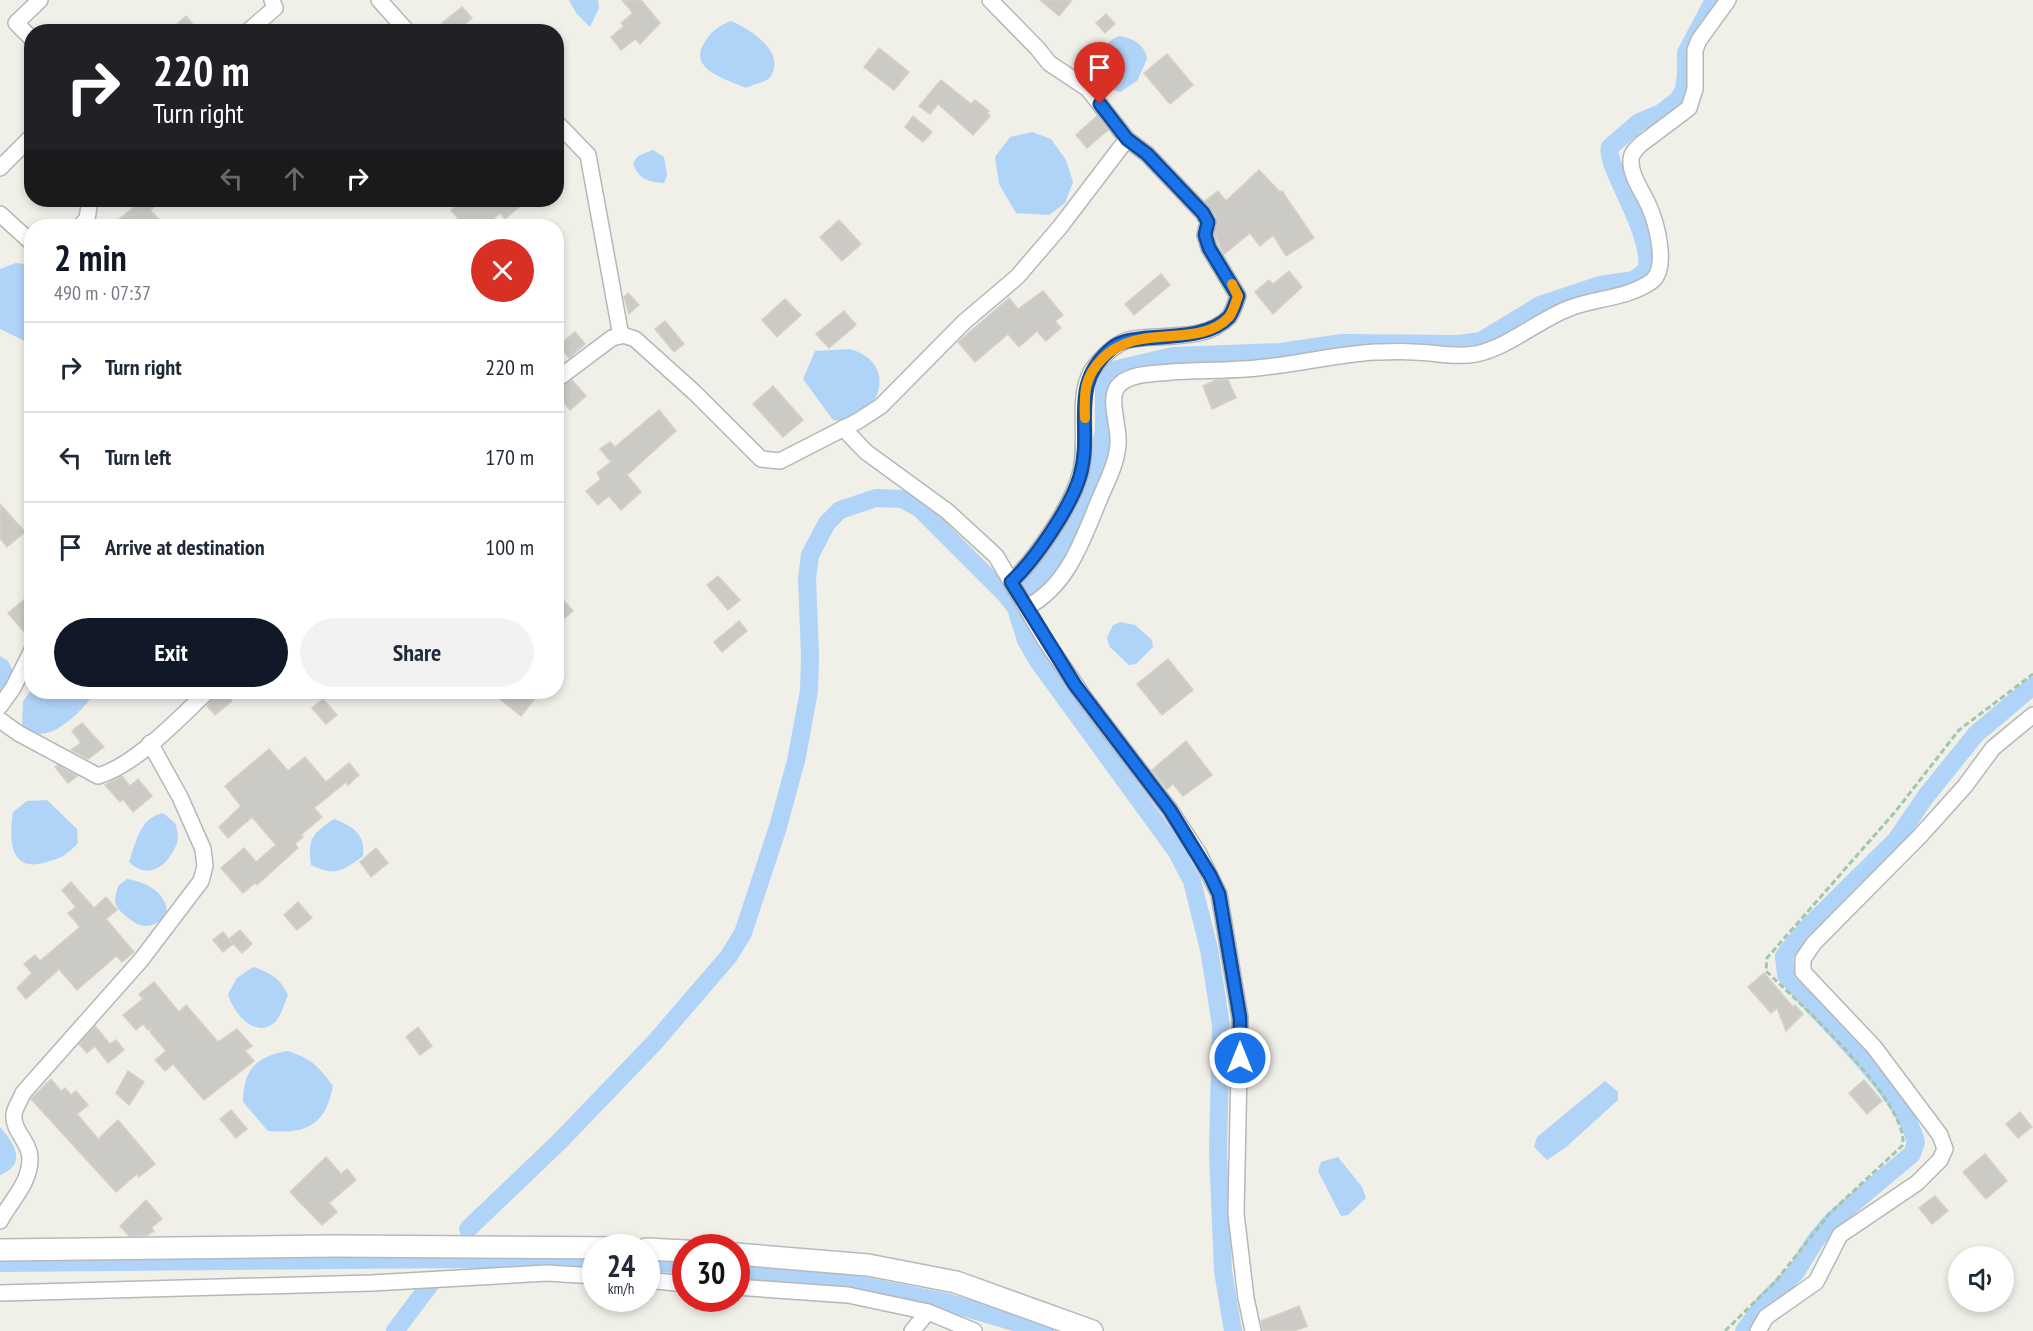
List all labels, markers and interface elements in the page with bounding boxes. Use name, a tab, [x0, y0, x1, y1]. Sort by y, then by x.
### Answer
pin	[1074, 42, 1125, 104]
text: 220 m	[153, 43, 250, 98]
icon: right	[54, 48, 132, 126]
icon: arrive	[1083, 51, 1116, 84]
text: Turn right	[153, 96, 244, 130]
icon: left	[215, 162, 248, 195]
icon: ahead	[278, 162, 311, 195]
icon: right	[341, 162, 374, 195]
text: 2 min	[54, 234, 127, 281]
button: close	[471, 239, 534, 302]
text: 490 m · 07:37	[54, 280, 151, 306]
icon: right	[54, 351, 87, 384]
text: Turn right	[105, 353, 182, 381]
text: 220 m	[485, 353, 534, 381]
icon: left	[54, 441, 87, 474]
text: Turn left	[105, 443, 171, 471]
text: 170 m	[485, 443, 534, 471]
icon: arrive	[54, 531, 87, 564]
text: Arrive at destination	[105, 533, 265, 561]
text: 100 m	[485, 533, 534, 561]
button: Exit	[54, 618, 288, 687]
button: Share	[300, 618, 534, 687]
position arrow	[1208, 1026, 1272, 1090]
speed limit sign: 30	[672, 1234, 750, 1312]
text: 24	[607, 1246, 635, 1285]
map controls	[1948, 1246, 2014, 1312]
button: sound	[1948, 1246, 2014, 1312]
text: km/h	[608, 1279, 634, 1298]

